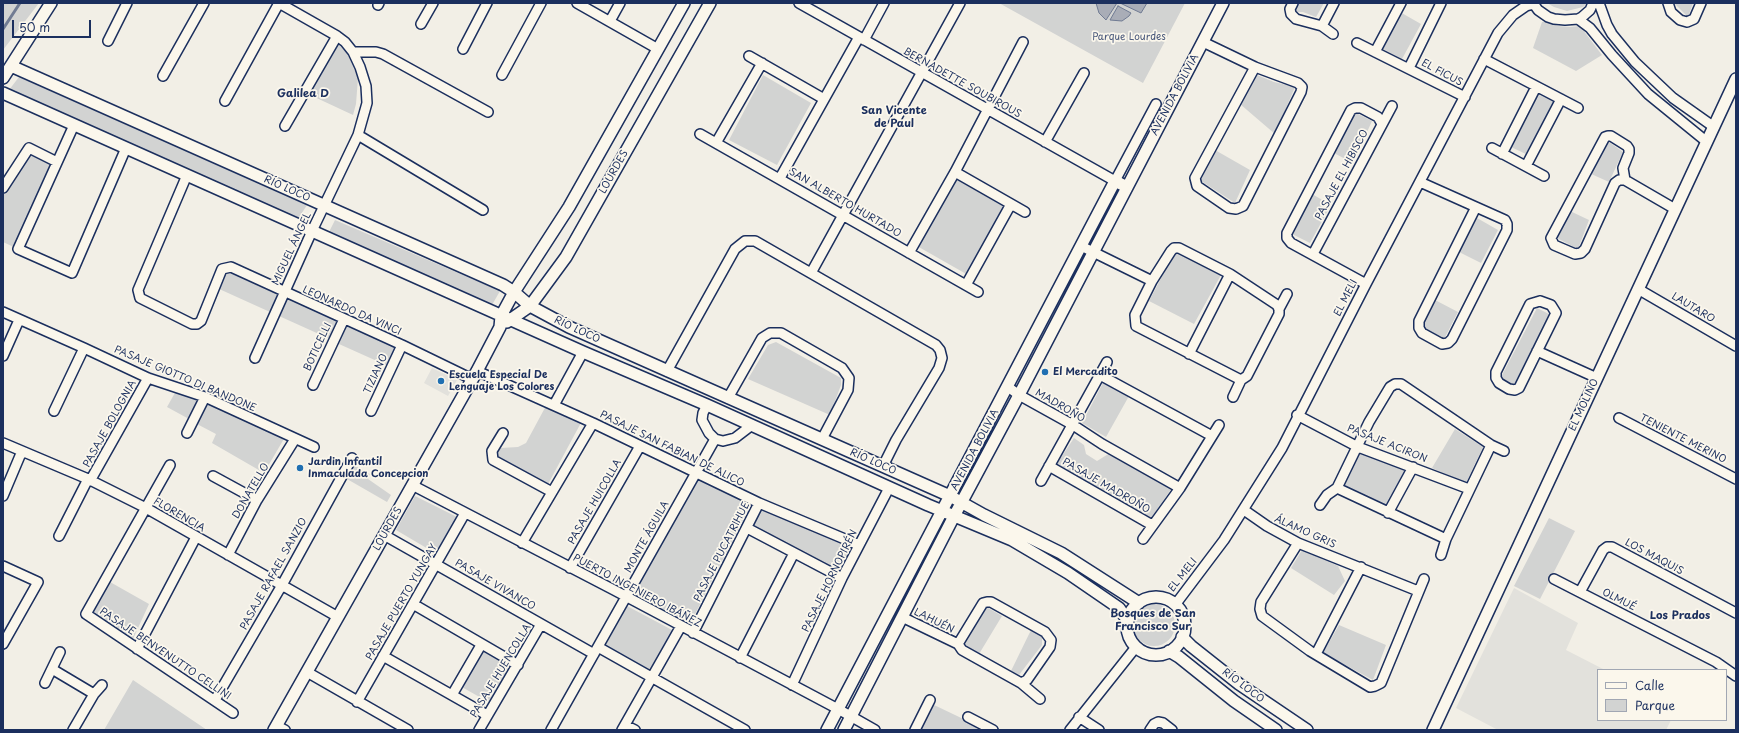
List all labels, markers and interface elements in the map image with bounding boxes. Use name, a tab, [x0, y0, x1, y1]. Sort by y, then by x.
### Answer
scale bar	[14, 12, 93, 38]
text: 50 m	[19, 18, 50, 36]
park label: Parque Lourdes	[1092, 31, 1166, 43]
street label: BERNADETTE SOUBIROUS	[901, 45, 1023, 121]
street label: AVENIDA BOLIVIA	[1149, 53, 1201, 137]
street label: EL FICUS	[1419, 57, 1465, 89]
district label: Galilea D	[277, 87, 329, 101]
district label: San Vicente de Paul	[861, 104, 927, 130]
street label: PASAJE EL HIBISCO	[1313, 128, 1371, 222]
street label: LOURDES	[597, 148, 631, 196]
street label: SAN ALBERTO HURTADO	[787, 166, 903, 240]
street label: RÍO LOCO	[262, 173, 312, 205]
street label: MIGUEL ÁNGEL	[270, 211, 314, 287]
street label: EL MELI	[1332, 278, 1360, 318]
street label: LEONARDO DA VINCI	[301, 284, 403, 338]
street label: LAUTARO	[1669, 290, 1717, 326]
street label: RÍO LOCO	[552, 314, 602, 346]
street label: BOTICELLI	[302, 321, 334, 373]
street label: PASAJE GIOTTO DI BANDONE	[112, 344, 258, 414]
street label: TIZIANO	[362, 352, 390, 396]
place label: El Mercadito	[1053, 366, 1118, 378]
marker: El Mercadito	[1040, 367, 1050, 377]
place label: Escuela Especial De Lenguaje Los Colores	[449, 369, 554, 392]
marker: Escuela Especial De Lenguaje Los Colores	[436, 376, 446, 386]
street label: EL MOLINO	[1567, 377, 1601, 433]
street label: PASAJE BOLOGNIA	[81, 378, 139, 470]
street label: MADROÑO	[1033, 387, 1087, 425]
street label: AVENIDA BOLIVIA	[949, 408, 1001, 492]
street label: PASAJE SAN FABIAN DE ALICO	[598, 409, 746, 489]
street label: TENIENTE MERINO	[1638, 412, 1728, 466]
street label: PASAJE ACIRON	[1345, 422, 1429, 466]
street label: RÍO LOCO	[848, 446, 898, 478]
place label: Jardin Infantil Inmaculada Concepcion	[308, 456, 428, 480]
street label: PASAJE MADROÑO	[1060, 456, 1152, 516]
street label: PASAJE HUICOLLA	[566, 457, 624, 547]
street label: DONATELLO	[230, 461, 272, 521]
marker: Jardin Infantil Inmaculada Concepcion	[295, 463, 305, 473]
street label: FLORENCIA	[151, 495, 207, 535]
street label: MONTE ÁGUILA	[622, 499, 672, 575]
street label: PASAJE PUCATRIHUE	[692, 500, 752, 604]
street label: LOURDES	[371, 505, 405, 553]
street label: ÁLAMO GRIS	[1272, 513, 1338, 551]
street label: PASAJE RAFAEL SANZIO	[238, 516, 310, 632]
street label: PASAJE HORNOPIRÉN	[800, 528, 860, 634]
street label: LOS MAQUIS	[1623, 537, 1685, 577]
street label: PASAJE PUERTO YUNGAY	[364, 542, 440, 662]
street label: PUERTO INGENIERO IBÁÑEZ	[571, 552, 703, 630]
street label: EL MELI	[1166, 556, 1200, 594]
street label: PASAJE VIVANCO	[453, 557, 537, 613]
street label: OLMUÉ	[1600, 586, 1638, 614]
street label: PASAJE BENVENUTTO CELLINI	[97, 606, 233, 702]
street label: LAHUÉN	[912, 606, 956, 636]
district label: Bosques de San Francisco Sur	[1110, 607, 1196, 633]
district label: Los Prados	[1650, 609, 1710, 623]
street label: PASAJE HUENCOLLA	[468, 622, 534, 720]
street label: RÍO LOCO	[1220, 666, 1266, 706]
legend	[1597, 669, 1727, 721]
text: Calle	[1635, 676, 1664, 694]
text: Parque	[1635, 696, 1675, 714]

